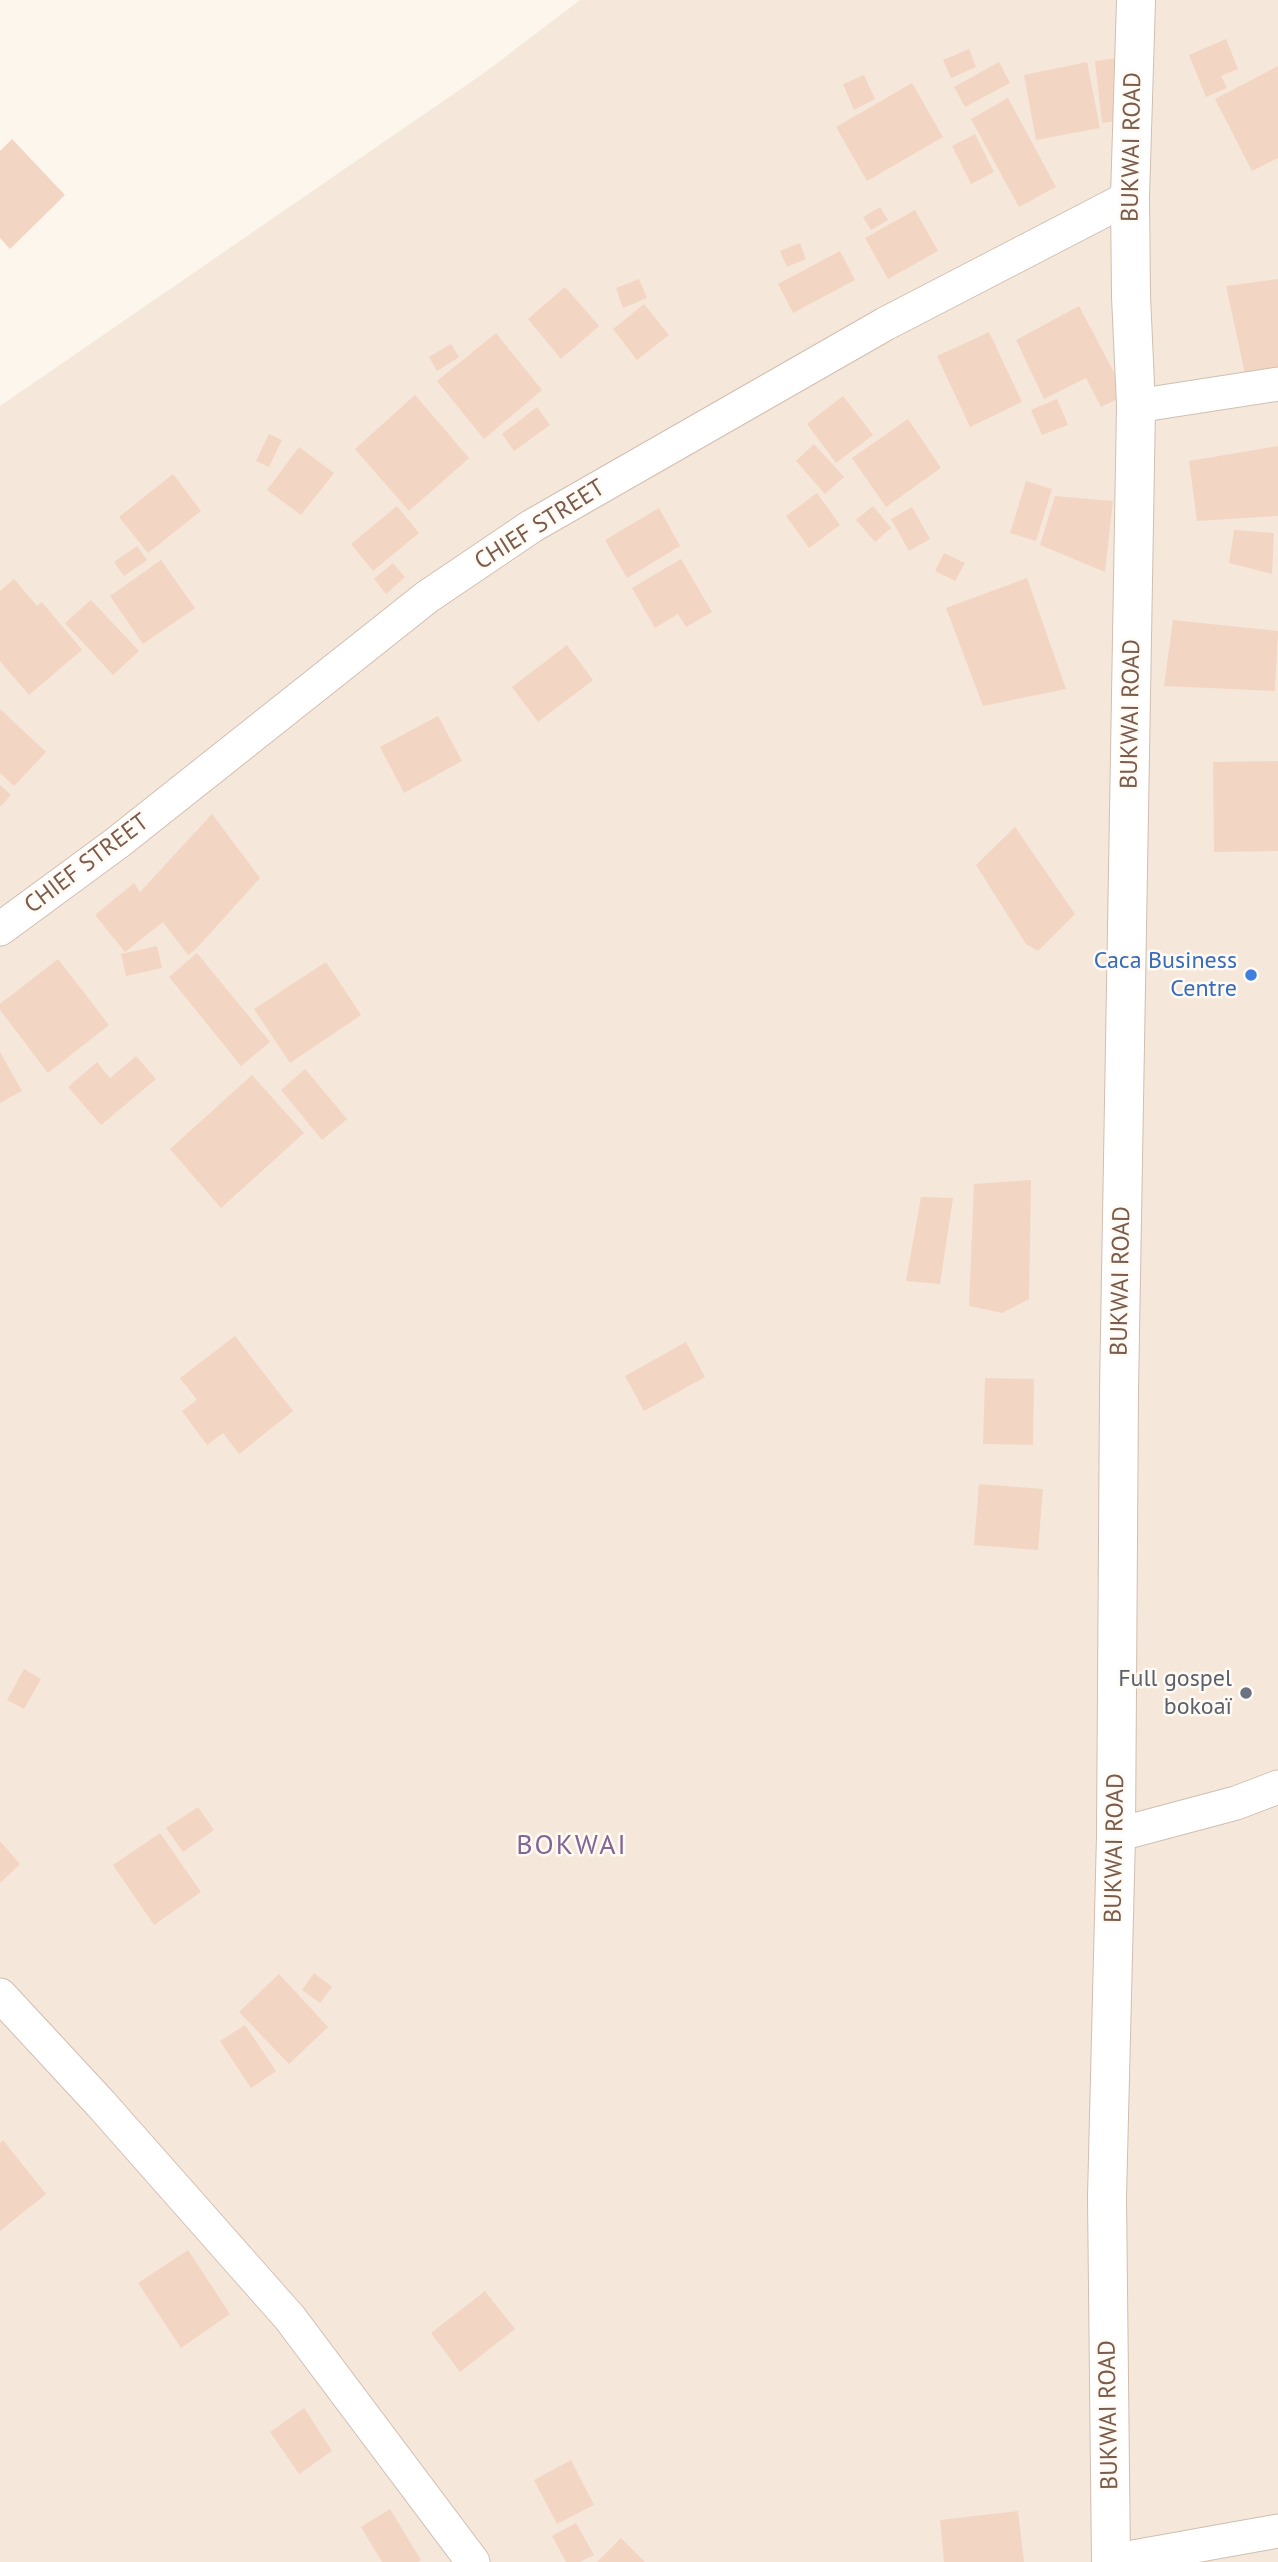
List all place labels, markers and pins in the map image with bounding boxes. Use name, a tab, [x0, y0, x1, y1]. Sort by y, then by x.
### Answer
place label: Caca Business Centre	[1094, 947, 1237, 1003]
marker: Caca Business Centre	[1243, 967, 1259, 983]
place label: Full gospel bokoaï	[1118, 1665, 1232, 1721]
marker: Full gospel bokoaï	[1238, 1685, 1254, 1701]

